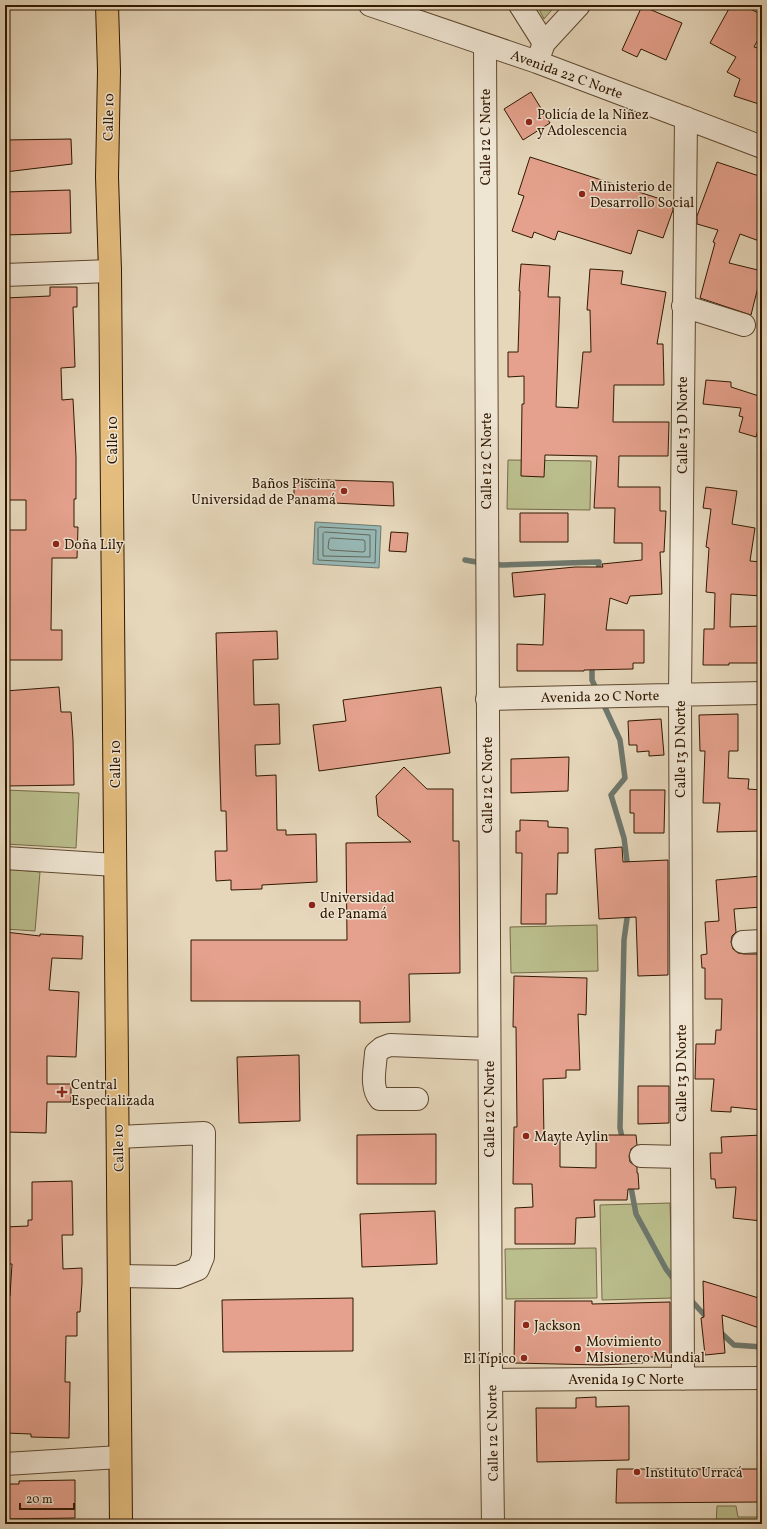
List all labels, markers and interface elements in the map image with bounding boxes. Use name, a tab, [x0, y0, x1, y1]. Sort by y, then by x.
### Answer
street label: Avenida 22 C Norte	[508, 46, 626, 105]
street label: Calle 12 C Norte	[477, 88, 496, 185]
street label: Calle 10	[100, 93, 119, 141]
place label: Policía de la Niñez y Adolescencia	[537, 106, 649, 141]
marker: Policía de la Niñez y Adolescencia	[524, 117, 534, 127]
place label: Ministerio de Desarrollo Social	[590, 178, 694, 213]
marker: Ministerio de Desarrollo Social	[577, 189, 587, 199]
street label: Calle 13 D Norte	[674, 376, 693, 474]
street label: Calle 12 C Norte	[478, 412, 497, 509]
street label: Calle 10	[104, 416, 123, 464]
place label: Baños Piscina Universidad de Panamá	[191, 475, 336, 510]
marker: Baños Piscina Universidad de Panamá	[339, 486, 349, 496]
place label: Doña Lily	[64, 536, 124, 555]
marker: Doña Lily	[51, 539, 61, 549]
street label: Avenida 20 C Norte	[540, 687, 660, 708]
street label: Calle 13 D Norte	[672, 700, 691, 798]
street label: Calle 12 C Norte	[479, 736, 498, 833]
street label: Calle 10	[107, 740, 126, 788]
place label: Universidad de Panamá	[320, 889, 395, 924]
marker: Universidad de Panamá	[307, 900, 317, 910]
street label: Calle 13 D Norte	[673, 1024, 692, 1122]
street label: Calle 12 C Norte	[481, 1060, 500, 1157]
place label: Central Especializada	[71, 1076, 155, 1111]
marker: Central Especializada	[56, 1086, 68, 1098]
street label: Calle 10	[110, 1124, 129, 1172]
place label: Mayte Aylin	[534, 1128, 609, 1147]
marker: Mayte Aylin	[521, 1131, 531, 1141]
place label: Jackson	[534, 1317, 581, 1336]
marker: Jackson	[521, 1320, 531, 1330]
place label: Movimiento MIsionero Mundial	[586, 1333, 705, 1368]
marker: Movimiento MIsionero Mundial	[573, 1344, 583, 1354]
place label: El Típico	[463, 1350, 516, 1369]
marker: El Típico	[519, 1353, 529, 1363]
street label: Avenida 19 C Norte	[568, 1371, 684, 1390]
street label: Calle 12 C Norte	[483, 1384, 504, 1481]
place label: Instituto Urracá	[645, 1464, 743, 1483]
marker: Instituto Urracá	[632, 1467, 642, 1477]
scale bar	[20, 1485, 74, 1511]
text: 20 m	[26, 1492, 53, 1508]

